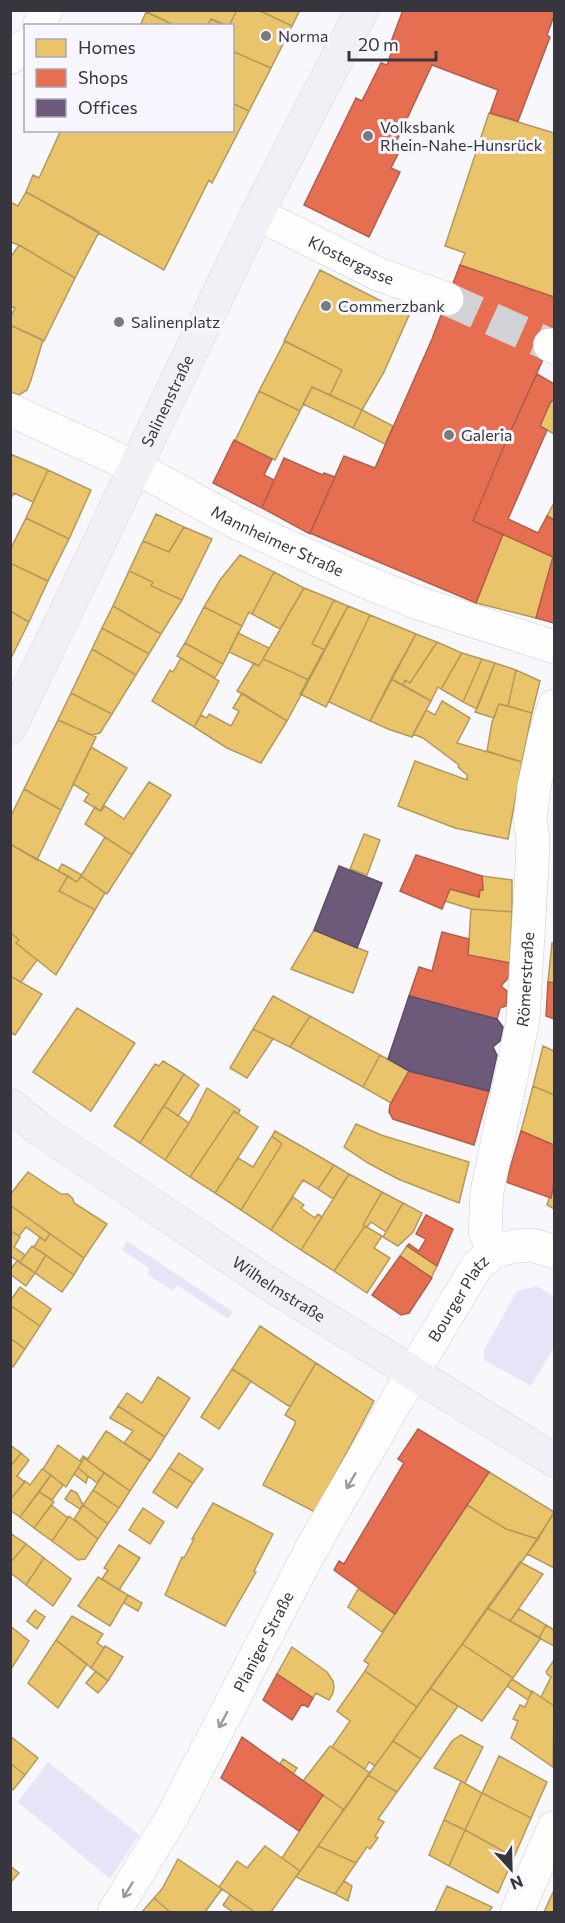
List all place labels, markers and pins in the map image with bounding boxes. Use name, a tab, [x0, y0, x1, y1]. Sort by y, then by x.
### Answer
place label: Norma	[278, 26, 328, 45]
marker: Norma	[259, 29, 273, 43]
place label: Volksbank Rhein-Nahe-Hunsrück	[380, 117, 543, 154]
marker: Volksbank Rhein-Nahe-Hunsrück	[361, 129, 375, 143]
place label: Commerzbank	[338, 296, 445, 315]
marker: Commerzbank	[319, 299, 333, 313]
place label: Salinenplatz	[131, 312, 220, 331]
marker: Salinenplatz	[112, 315, 126, 329]
place label: Galeria	[461, 425, 512, 444]
marker: Galeria	[442, 428, 456, 442]

